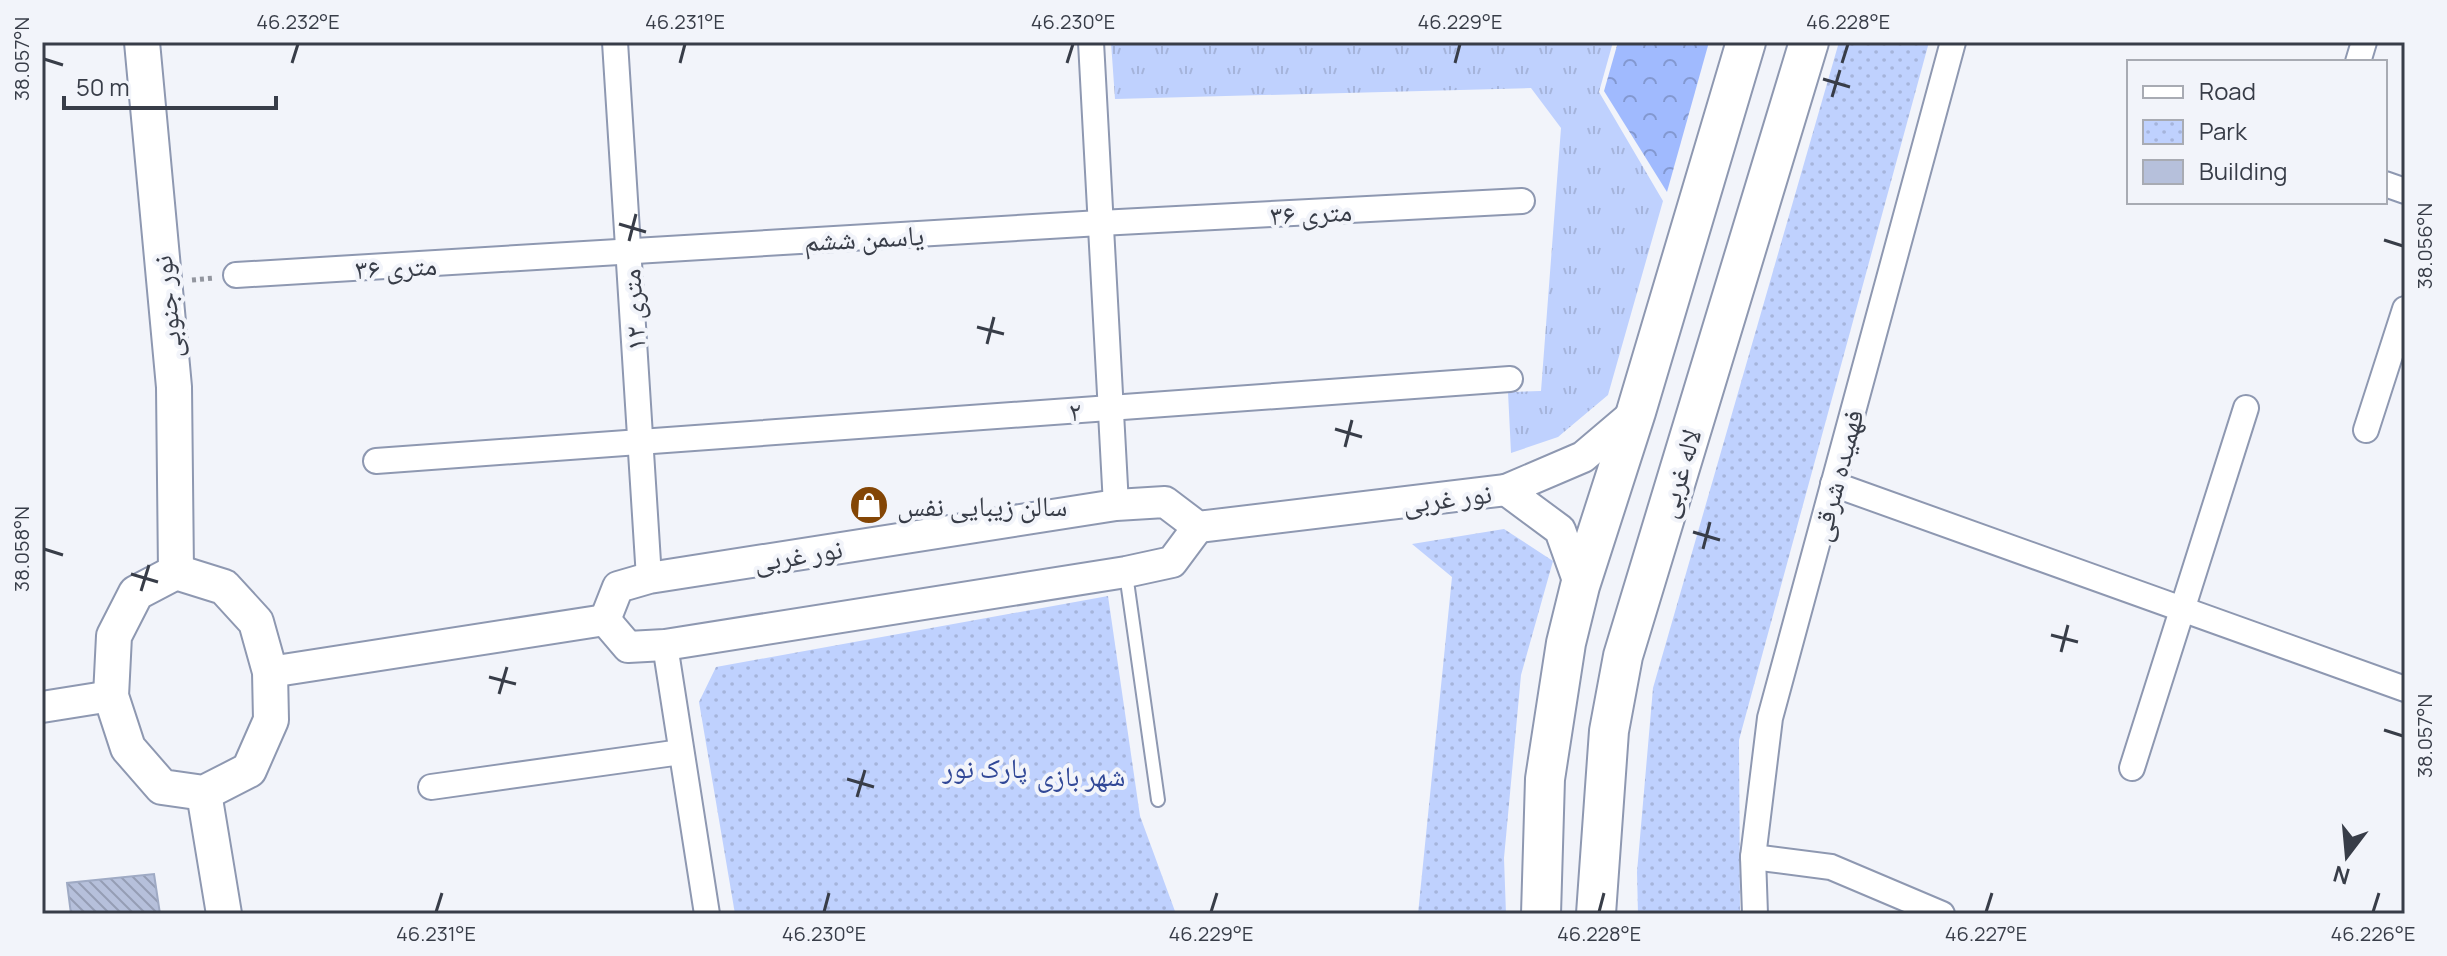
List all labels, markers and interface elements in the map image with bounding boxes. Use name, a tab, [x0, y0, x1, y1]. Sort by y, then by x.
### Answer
text: 46.232°E	[256, 8, 340, 35]
text: 46.231°E	[645, 8, 725, 35]
text: 46.230°E	[1031, 8, 1115, 35]
text: 46.229°E	[1418, 8, 1502, 35]
text: 46.228°E	[1806, 8, 1890, 35]
text: 38.057°N	[8, 17, 35, 101]
scale bar	[64, 60, 276, 110]
legend	[2127, 60, 2387, 204]
text: 50 m	[76, 70, 130, 103]
text: Road	[2199, 74, 2256, 107]
text: Park	[2199, 114, 2248, 147]
text: Building	[2199, 154, 2287, 187]
street label: ۳۶ متری	[1269, 191, 1353, 233]
text: 38.056°N	[2411, 203, 2438, 289]
street label: یاسمن ششم	[803, 215, 925, 260]
street label: ۳۶ متری	[354, 245, 438, 287]
street label: نور جنوبی	[142, 254, 190, 360]
street label: ۱۲ متری	[610, 268, 654, 352]
street label: ۲	[1067, 391, 1083, 429]
street label: فهمیده شرقی	[1800, 405, 1872, 545]
street label: لاله غربی	[1647, 424, 1709, 522]
street label: نور غربی	[1400, 473, 1494, 521]
shop icon: سالن زیبایی نفس	[848, 484, 890, 526]
place label: سالن زیبایی نفس	[897, 486, 1068, 524]
text: 38.058°N	[8, 506, 35, 592]
street label: نور غربی	[751, 528, 845, 580]
text: 38.057°N	[2411, 694, 2438, 778]
park label: پارک نور	[942, 748, 1027, 786]
park label: شهر بازی	[1037, 756, 1125, 794]
north arrow	[2307, 816, 2387, 896]
text: N	[2330, 859, 2353, 892]
text: 46.231°E	[396, 920, 476, 947]
text: 46.230°E	[782, 920, 866, 947]
text: 46.229°E	[1169, 920, 1253, 947]
text: 46.228°E	[1557, 920, 1641, 947]
text: 46.227°E	[1945, 920, 2027, 947]
text: 46.226°E	[2331, 920, 2415, 947]

